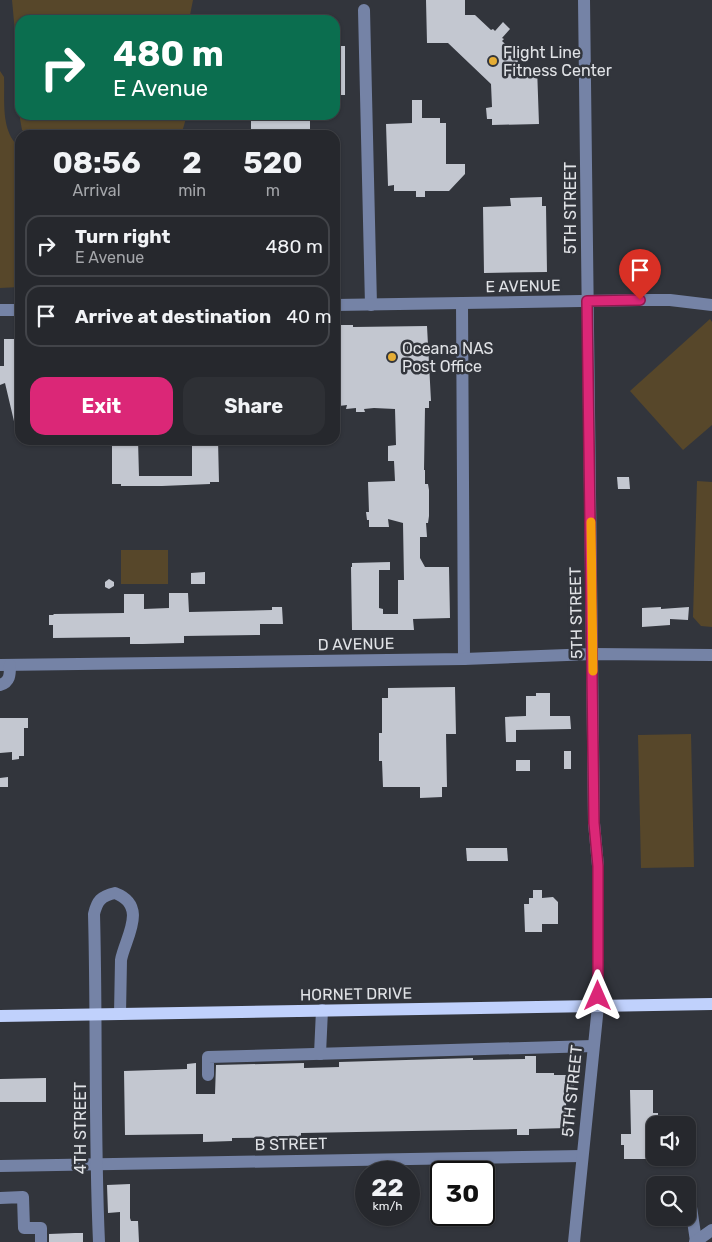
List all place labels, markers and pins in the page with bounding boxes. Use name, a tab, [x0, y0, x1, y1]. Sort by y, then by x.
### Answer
place label: Flight Line Fitness Center	[503, 43, 612, 80]
marker: Flight Line Fitness Center	[487, 55, 499, 67]
pin	[619, 249, 661, 300]
place label: Oceana NAS Post Office	[402, 339, 494, 376]
marker: Oceana NAS Post Office	[386, 351, 398, 363]

